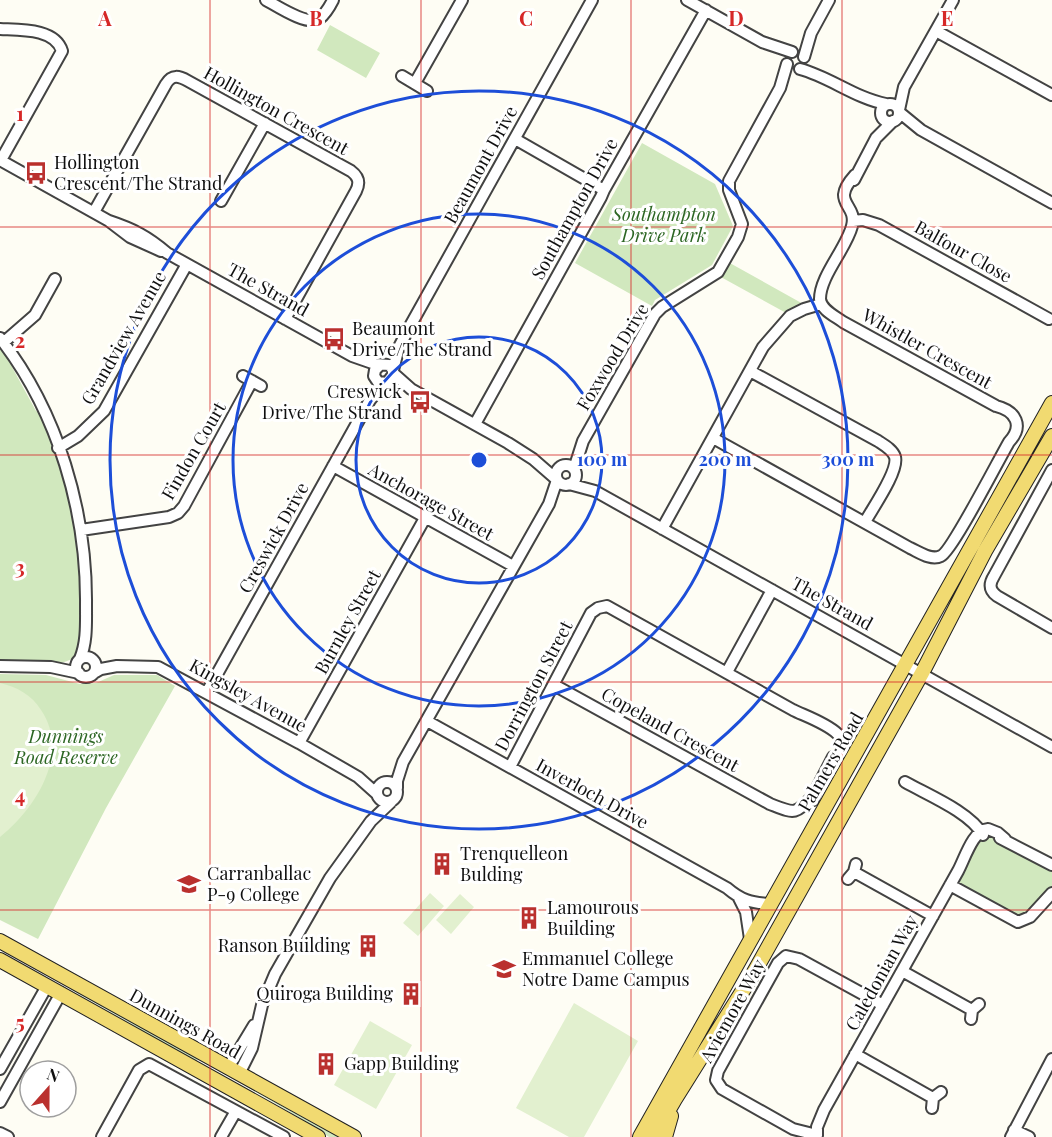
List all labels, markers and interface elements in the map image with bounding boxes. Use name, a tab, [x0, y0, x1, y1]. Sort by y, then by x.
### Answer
text: A	[97, 4, 112, 31]
text: B	[309, 4, 323, 31]
text: C	[519, 4, 533, 31]
text: D	[728, 4, 744, 31]
text: E	[941, 4, 953, 31]
street label: Hollington Crescent	[200, 60, 354, 160]
text: 1	[16, 99, 24, 126]
street label: Beaumont Drive	[438, 101, 522, 228]
street label: Southampton Drive	[525, 134, 623, 283]
place label: Hollington Crescent/The Strand	[54, 150, 223, 195]
bus stop icon: Hollington Crescent/The Strand	[23, 160, 49, 186]
park label: Southampton Drive Park	[611, 202, 716, 247]
street label: Balfour Close	[911, 214, 1016, 288]
street label: The Strand	[224, 257, 314, 322]
street label: Grandview Avenue	[75, 266, 171, 409]
street label: Foxwood Drive	[571, 298, 654, 415]
street label: Whistler Crescent	[857, 302, 997, 394]
place label: Beaumont Drive/The Strand	[352, 316, 493, 361]
text: 2	[15, 326, 25, 353]
bus stop icon: Beaumont Drive/The Strand	[321, 326, 347, 352]
place label: Creswick Drive/The Strand	[262, 379, 403, 424]
bus stop icon: Creswick Drive/The Strand	[407, 389, 433, 415]
street label: Findon Court	[156, 397, 231, 504]
text: 100 m	[577, 447, 628, 471]
text: 200 m	[698, 447, 752, 471]
text: 300 m	[822, 447, 875, 471]
centre of rings	[469, 450, 489, 470]
street label: Anchorage Street	[364, 456, 499, 546]
street label: Creswick Drive	[233, 478, 314, 597]
text: 3	[15, 553, 25, 580]
street label: Burnley Street	[309, 565, 386, 678]
street label: The Strand	[788, 571, 878, 636]
street label: Dorrington Street	[489, 616, 578, 755]
street label: Kingsley Avenue	[185, 653, 312, 737]
street label: Copeland Crescent	[597, 681, 744, 777]
street label: Palmers Road	[792, 707, 869, 816]
park label: Dunnings Road Reserve	[13, 724, 118, 769]
street label: Inverloch Drive	[532, 752, 653, 834]
text: 4	[15, 781, 25, 808]
place label: Trenquelleon Bulding	[460, 841, 568, 886]
building icon: Trenquelleon Bulding	[429, 851, 455, 877]
place label: Carranballac P-9 College	[207, 861, 311, 906]
school or university icon: Carranballac P-9 College	[176, 871, 202, 897]
place label: Lamourous Building	[547, 895, 639, 940]
building icon: Lamourous Building	[516, 905, 542, 931]
street label: Caledonian Way	[839, 910, 923, 1035]
place label: Ranson Building	[218, 933, 350, 957]
building icon: Ranson Building	[355, 933, 381, 959]
place label: Emmanuel College Notre Dame Campus	[522, 946, 690, 991]
street label: Aviemore Way	[693, 955, 770, 1067]
school or university icon: Emmanuel College Notre Dame Campus	[491, 956, 517, 982]
place label: Quiroga Building	[256, 981, 393, 1005]
building icon: Quiroga Building	[398, 981, 424, 1007]
street label: Dunnings Road	[126, 983, 246, 1064]
text: 5	[15, 1008, 25, 1035]
building icon: Gapp Building	[313, 1051, 339, 1077]
place label: Gapp Building	[344, 1051, 459, 1075]
north arrow	[18, 1059, 78, 1119]
text: N	[44, 1063, 63, 1087]

